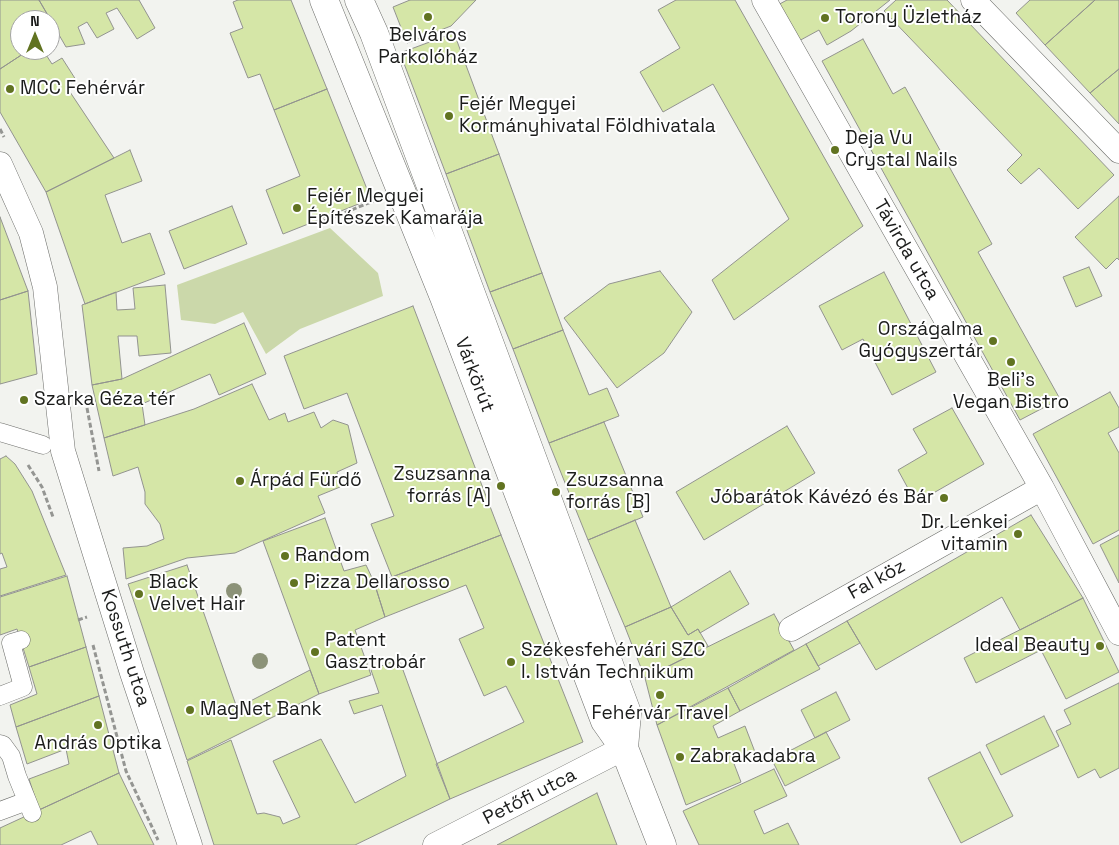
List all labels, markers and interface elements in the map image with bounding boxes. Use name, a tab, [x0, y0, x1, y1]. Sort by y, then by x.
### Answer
place label: Torony Üzletház	[835, 7, 982, 29]
north arrow	[10, 10, 60, 60]
marker: Belváros Parkolóház	[422, 11, 434, 23]
text: N	[30, 12, 40, 30]
marker: Torony Üzletház	[819, 12, 831, 24]
place label: Belváros Parkolóház	[378, 25, 478, 69]
place label: MCC Fehérvár	[20, 78, 145, 100]
marker: MCC Fehérvár	[4, 83, 16, 95]
place label: Fejér Megyei Kormányhivatal Földhivatala	[459, 94, 716, 138]
marker: Fejér Megyei Kormányhivatal Földhivatala	[443, 110, 455, 122]
place label: Deja Vu Crystal Nails	[845, 128, 958, 172]
marker: Deja Vu Crystal Nails	[829, 144, 841, 156]
place label: Fejér Megyei Építészek Kamarája	[307, 186, 483, 230]
street label: Távirda utca	[868, 196, 944, 304]
marker: Fejér Megyei Építészek Kamarája	[291, 202, 303, 214]
place label: Országalma Gyógyszertár	[859, 319, 983, 363]
street label: Várkörút	[449, 334, 499, 416]
marker: Országalma Gyógyszertár	[987, 335, 999, 347]
marker: Beli's Vegan Bistro	[1005, 356, 1017, 368]
place label: Beli's Vegan Bistro	[953, 370, 1069, 414]
place label: Szarka Géza tér	[34, 389, 175, 411]
marker: Szarka Géza tér	[18, 394, 30, 406]
place label: Zsuzsanna forrás [A]	[393, 464, 491, 508]
place label: Árpád Fürdő	[250, 470, 362, 492]
place label: Zsuzsanna forrás [B]	[566, 470, 664, 514]
marker: Árpád Fürdő	[234, 475, 246, 487]
marker: Zsuzsanna forrás [A]	[495, 480, 507, 492]
marker: Zsuzsanna forrás [B]	[550, 486, 562, 498]
place label: Jóbarátok Kávézó és Bár	[710, 487, 934, 509]
marker: Jóbarátok Kávézó és Bár	[938, 492, 950, 504]
place label: Dr. Lenkei vitamin	[921, 512, 1008, 556]
marker: Dr. Lenkei vitamin	[1012, 528, 1024, 540]
place label: Random	[295, 545, 370, 567]
marker: Random	[279, 550, 291, 562]
street label: Fal köz	[845, 555, 909, 605]
place label: Black Velvet Hair	[149, 572, 246, 616]
place label: Pizza Dellarosso	[304, 572, 450, 594]
marker: Pizza Dellarosso	[288, 577, 300, 589]
street label: Kossuth utca	[95, 586, 155, 710]
marker: Black Velvet Hair	[133, 588, 145, 600]
place label: Patent Gasztrobár	[325, 630, 426, 674]
place label: Ideal Beauty	[975, 635, 1090, 657]
place label: Székesfehérvári SZC I. István Technikum	[521, 640, 705, 684]
marker: Ideal Beauty	[1094, 640, 1106, 652]
marker: Patent Gasztrobár	[309, 646, 321, 658]
marker: Székesfehérvári SZC I. István Technikum	[505, 656, 517, 668]
marker: Fehérvár Travel	[654, 689, 666, 701]
place label: MagNet Bank	[200, 699, 322, 721]
place label: Fehérvár Travel	[591, 703, 729, 725]
marker: MagNet Bank	[184, 704, 196, 716]
marker: András Optika	[92, 719, 104, 731]
place label: András Optika	[34, 733, 162, 755]
place label: Zabrakadabra	[690, 746, 816, 768]
marker: Zabrakadabra	[674, 751, 686, 763]
street label: Petőfi utca	[480, 764, 580, 830]

